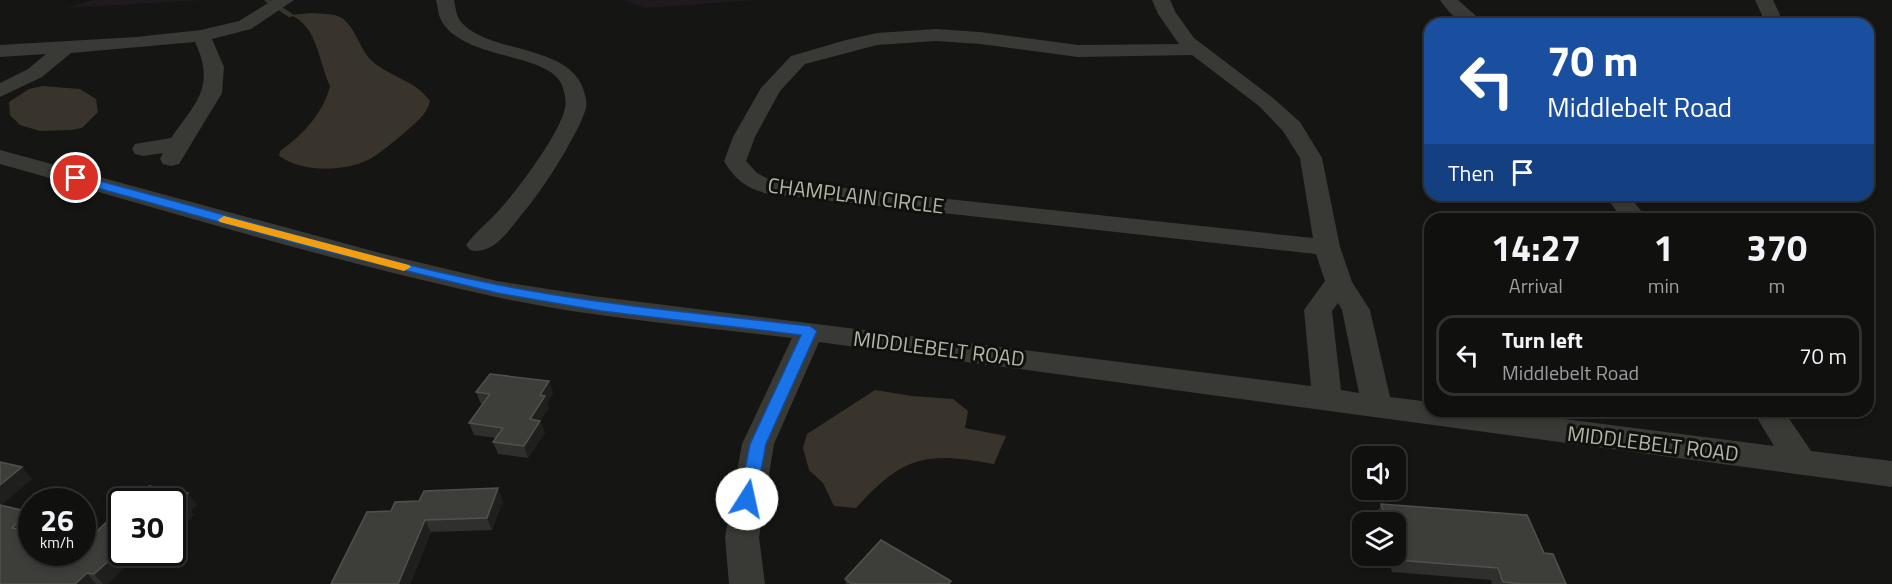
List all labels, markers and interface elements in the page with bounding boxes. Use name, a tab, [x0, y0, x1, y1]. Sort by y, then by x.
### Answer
text: 70 m	[1547, 28, 1639, 92]
icon: left	[1448, 42, 1526, 120]
text: Middlebelt Road	[1547, 86, 1732, 127]
pin	[50, 152, 101, 203]
text: Then	[1448, 156, 1494, 190]
icon: arrive	[1506, 156, 1539, 189]
icon: arrive	[59, 161, 92, 194]
street label: CHAMPLAIN CIRCLE	[766, 168, 946, 222]
text: 14:27	[1491, 220, 1581, 275]
text: 1	[1654, 220, 1674, 275]
text: 370	[1747, 220, 1807, 275]
text: Arrival	[1509, 270, 1563, 301]
text: min	[1648, 270, 1680, 301]
text: m	[1768, 270, 1785, 301]
street label: MIDDLEBELT ROAD	[851, 322, 1027, 374]
text: Turn left	[1502, 323, 1583, 357]
icon: left	[1451, 339, 1484, 372]
text: 70 m	[1799, 339, 1847, 373]
text: Middlebelt Road	[1502, 357, 1639, 388]
street label: MIDDLEBELT ROAD	[1565, 417, 1741, 469]
map controls	[1352, 446, 1406, 566]
button: sound	[1352, 446, 1406, 500]
position arrow	[715, 467, 779, 531]
speed limit sign: 30	[108, 488, 186, 566]
text: 26	[40, 497, 74, 543]
button: layers	[1352, 512, 1406, 566]
text: km/h	[40, 531, 74, 554]

